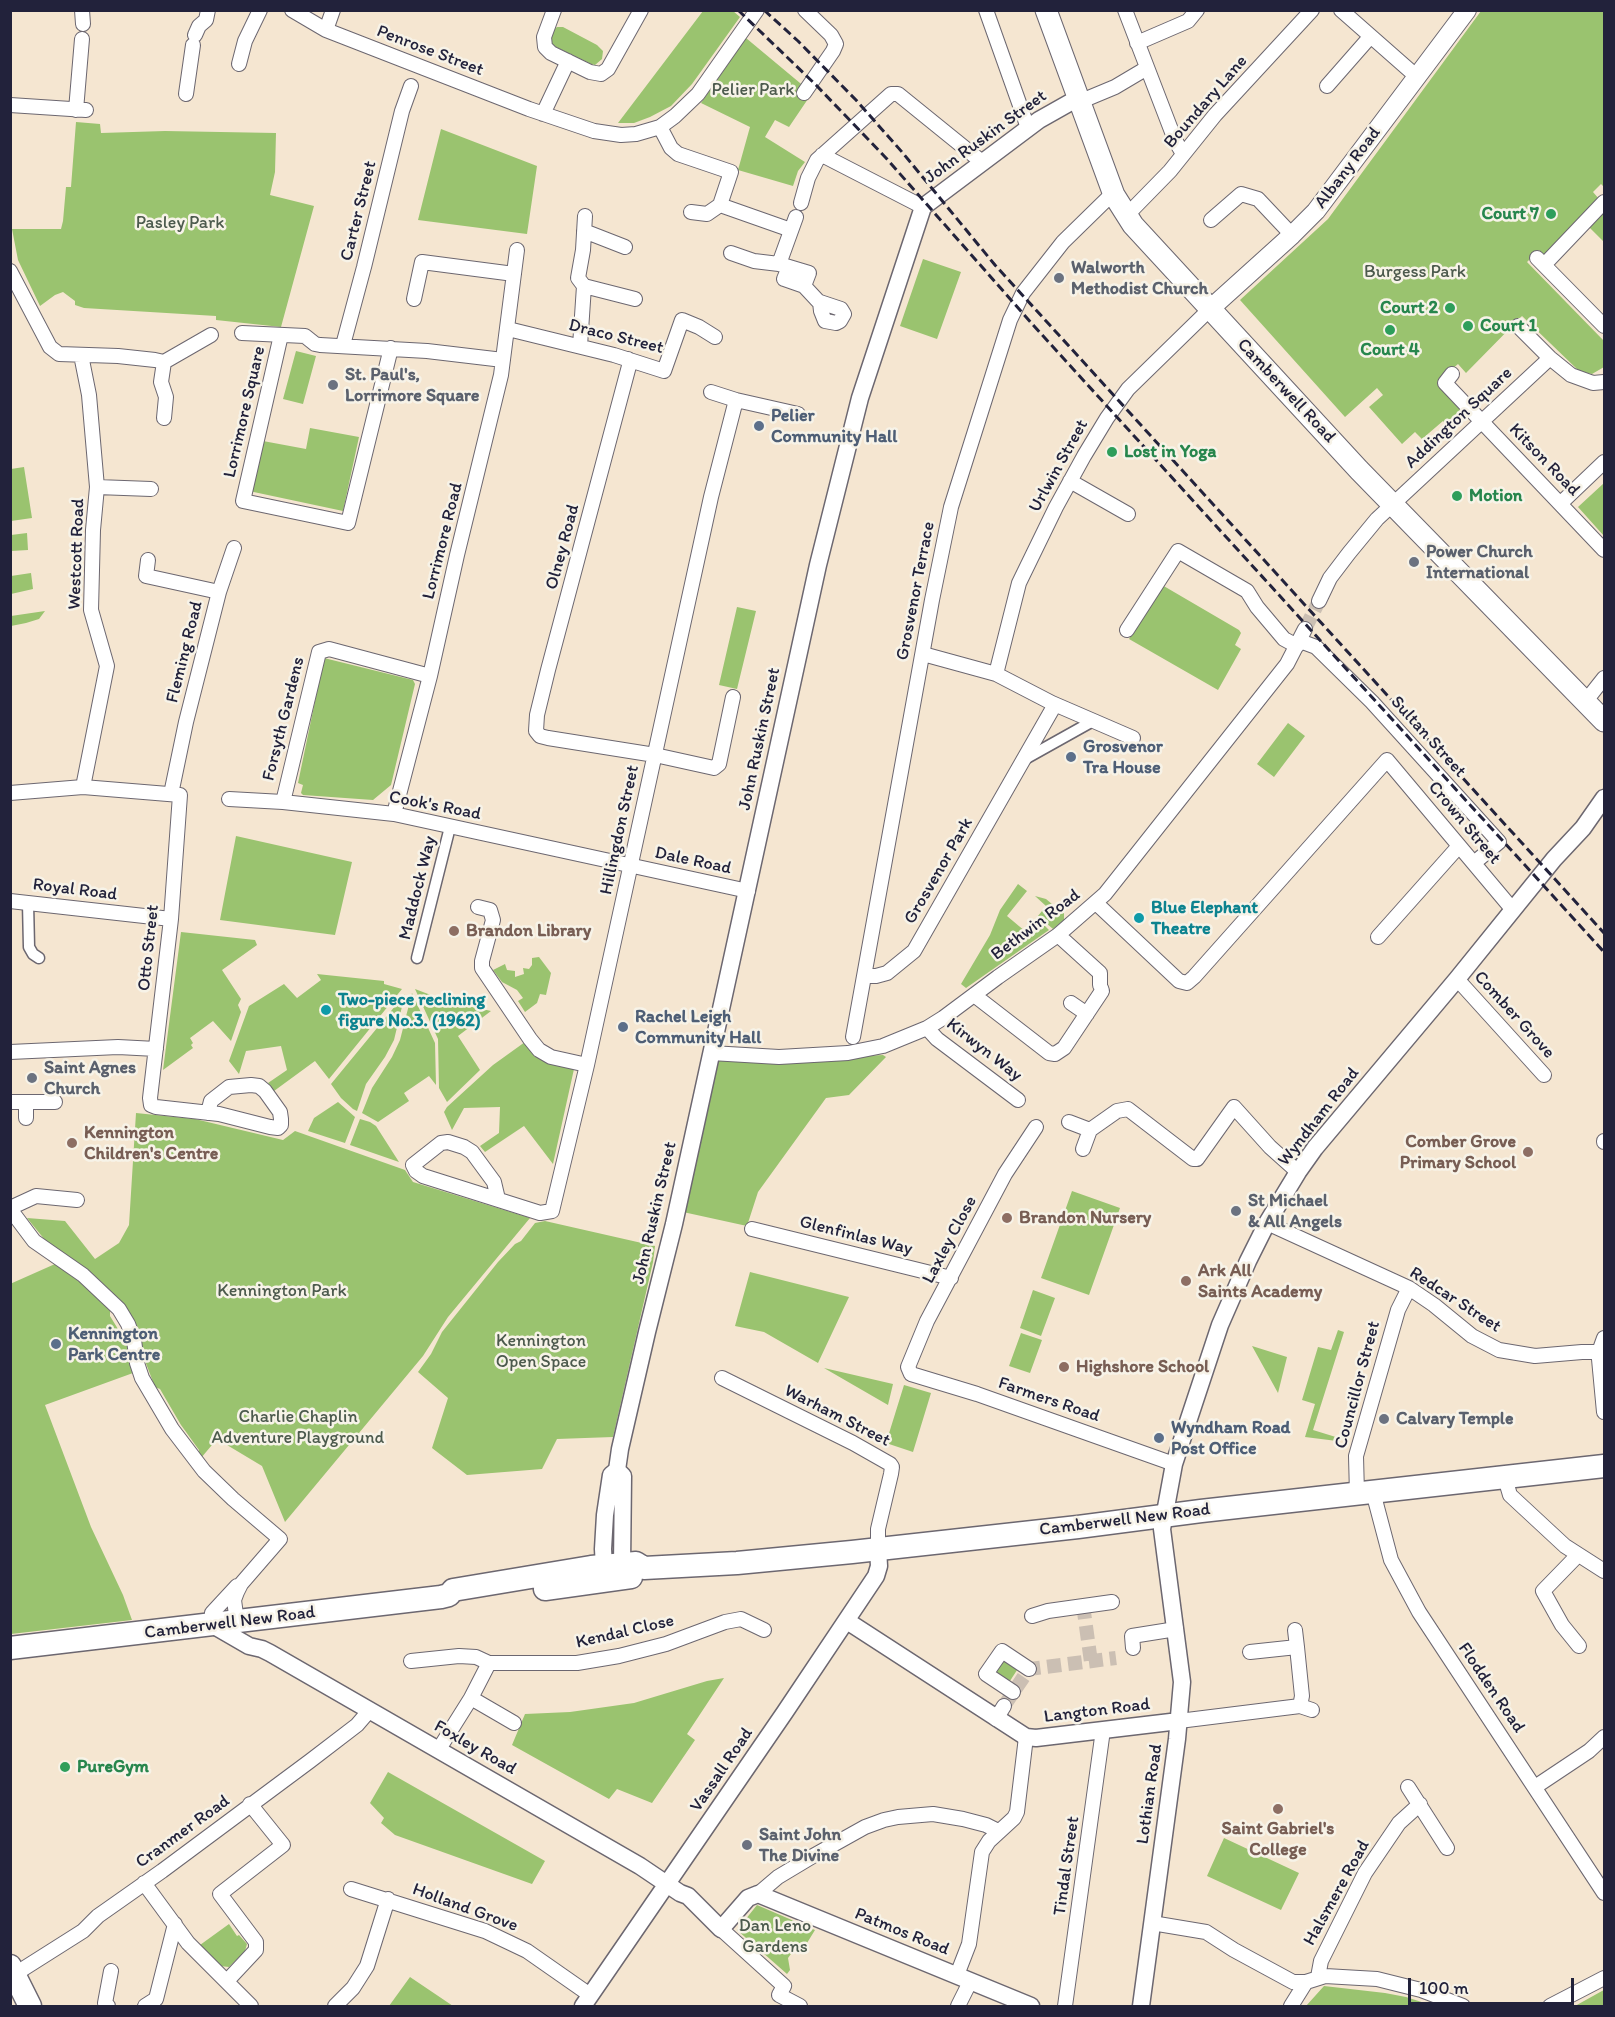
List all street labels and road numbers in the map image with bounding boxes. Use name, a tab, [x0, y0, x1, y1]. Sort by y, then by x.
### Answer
street label: Penrose Street	[373, 21, 487, 81]
street label: Boundary Lane	[1160, 51, 1252, 153]
street label: John Ruskin Street	[921, 86, 1051, 188]
street label: Albany Road	[1310, 123, 1386, 213]
street label: Carter Street	[336, 159, 382, 263]
street label: Draco Street	[566, 315, 666, 359]
street label: Camberwell Road	[1232, 334, 1340, 448]
street label: Lorrimore Square	[219, 344, 271, 480]
street label: Addington Square	[1401, 363, 1517, 473]
street label: Urlwin Street	[1025, 416, 1093, 516]
street label: Kitson Road	[1504, 419, 1584, 501]
street label: Lorrimore Road	[418, 480, 468, 602]
street label: Westcott Road	[64, 498, 90, 610]
street label: Olney Road	[541, 502, 585, 592]
street label: Grosvenor Terrace	[892, 520, 940, 662]
street label: Fleming Road	[162, 599, 208, 705]
street label: Forsyth Gardens	[258, 655, 310, 783]
street label: John Ruskin Street	[734, 666, 786, 812]
street label: Sultan Street	[1386, 692, 1470, 782]
street label: Hillingdon Street	[596, 763, 644, 897]
street label: Crown Street	[1423, 777, 1505, 869]
street label: Cook's Road	[387, 786, 483, 826]
street label: Grosvenor Park	[900, 814, 978, 928]
street label: Maddock Way	[395, 834, 441, 942]
street label: Dale Road	[653, 842, 733, 880]
street label: Royal Road	[31, 874, 119, 906]
street label: Bethwin Road	[987, 884, 1085, 966]
street label: Otto Street	[134, 904, 164, 992]
street label: Comber Grove	[1469, 967, 1559, 1063]
street label: Kirwyn Way	[942, 1014, 1026, 1086]
street label: Wyndham Road	[1274, 1063, 1364, 1171]
street label: John Ruskin Street	[628, 1140, 682, 1286]
street label: Laxley Close	[918, 1193, 982, 1287]
street label: Glenfinlas Way	[797, 1212, 915, 1260]
street label: Redcar Street	[1405, 1262, 1505, 1338]
street label: Councillor Street	[1331, 1319, 1385, 1451]
street label: Farmers Road	[995, 1373, 1103, 1427]
street label: Warham Street	[780, 1380, 894, 1452]
street label: Camberwell New Road	[1038, 1499, 1212, 1541]
street label: Camberwell New Road	[143, 1602, 317, 1644]
street label: Kendal Close	[574, 1610, 676, 1654]
street label: Flodden Road	[1453, 1639, 1529, 1737]
street label: Langton Road	[1043, 1694, 1151, 1728]
street label: Foxley Road	[430, 1716, 520, 1780]
street label: Vassall Road	[686, 1724, 758, 1816]
street label: Lothian Road	[1132, 1742, 1168, 1846]
street label: Cranmer Road	[132, 1791, 234, 1873]
street label: Tindal Street	[1049, 1815, 1085, 1917]
street label: Halsmere Road	[1299, 1836, 1375, 1950]
street label: Holland Grove	[409, 1879, 521, 1937]
street label: Patmos Road	[851, 1903, 953, 1961]

